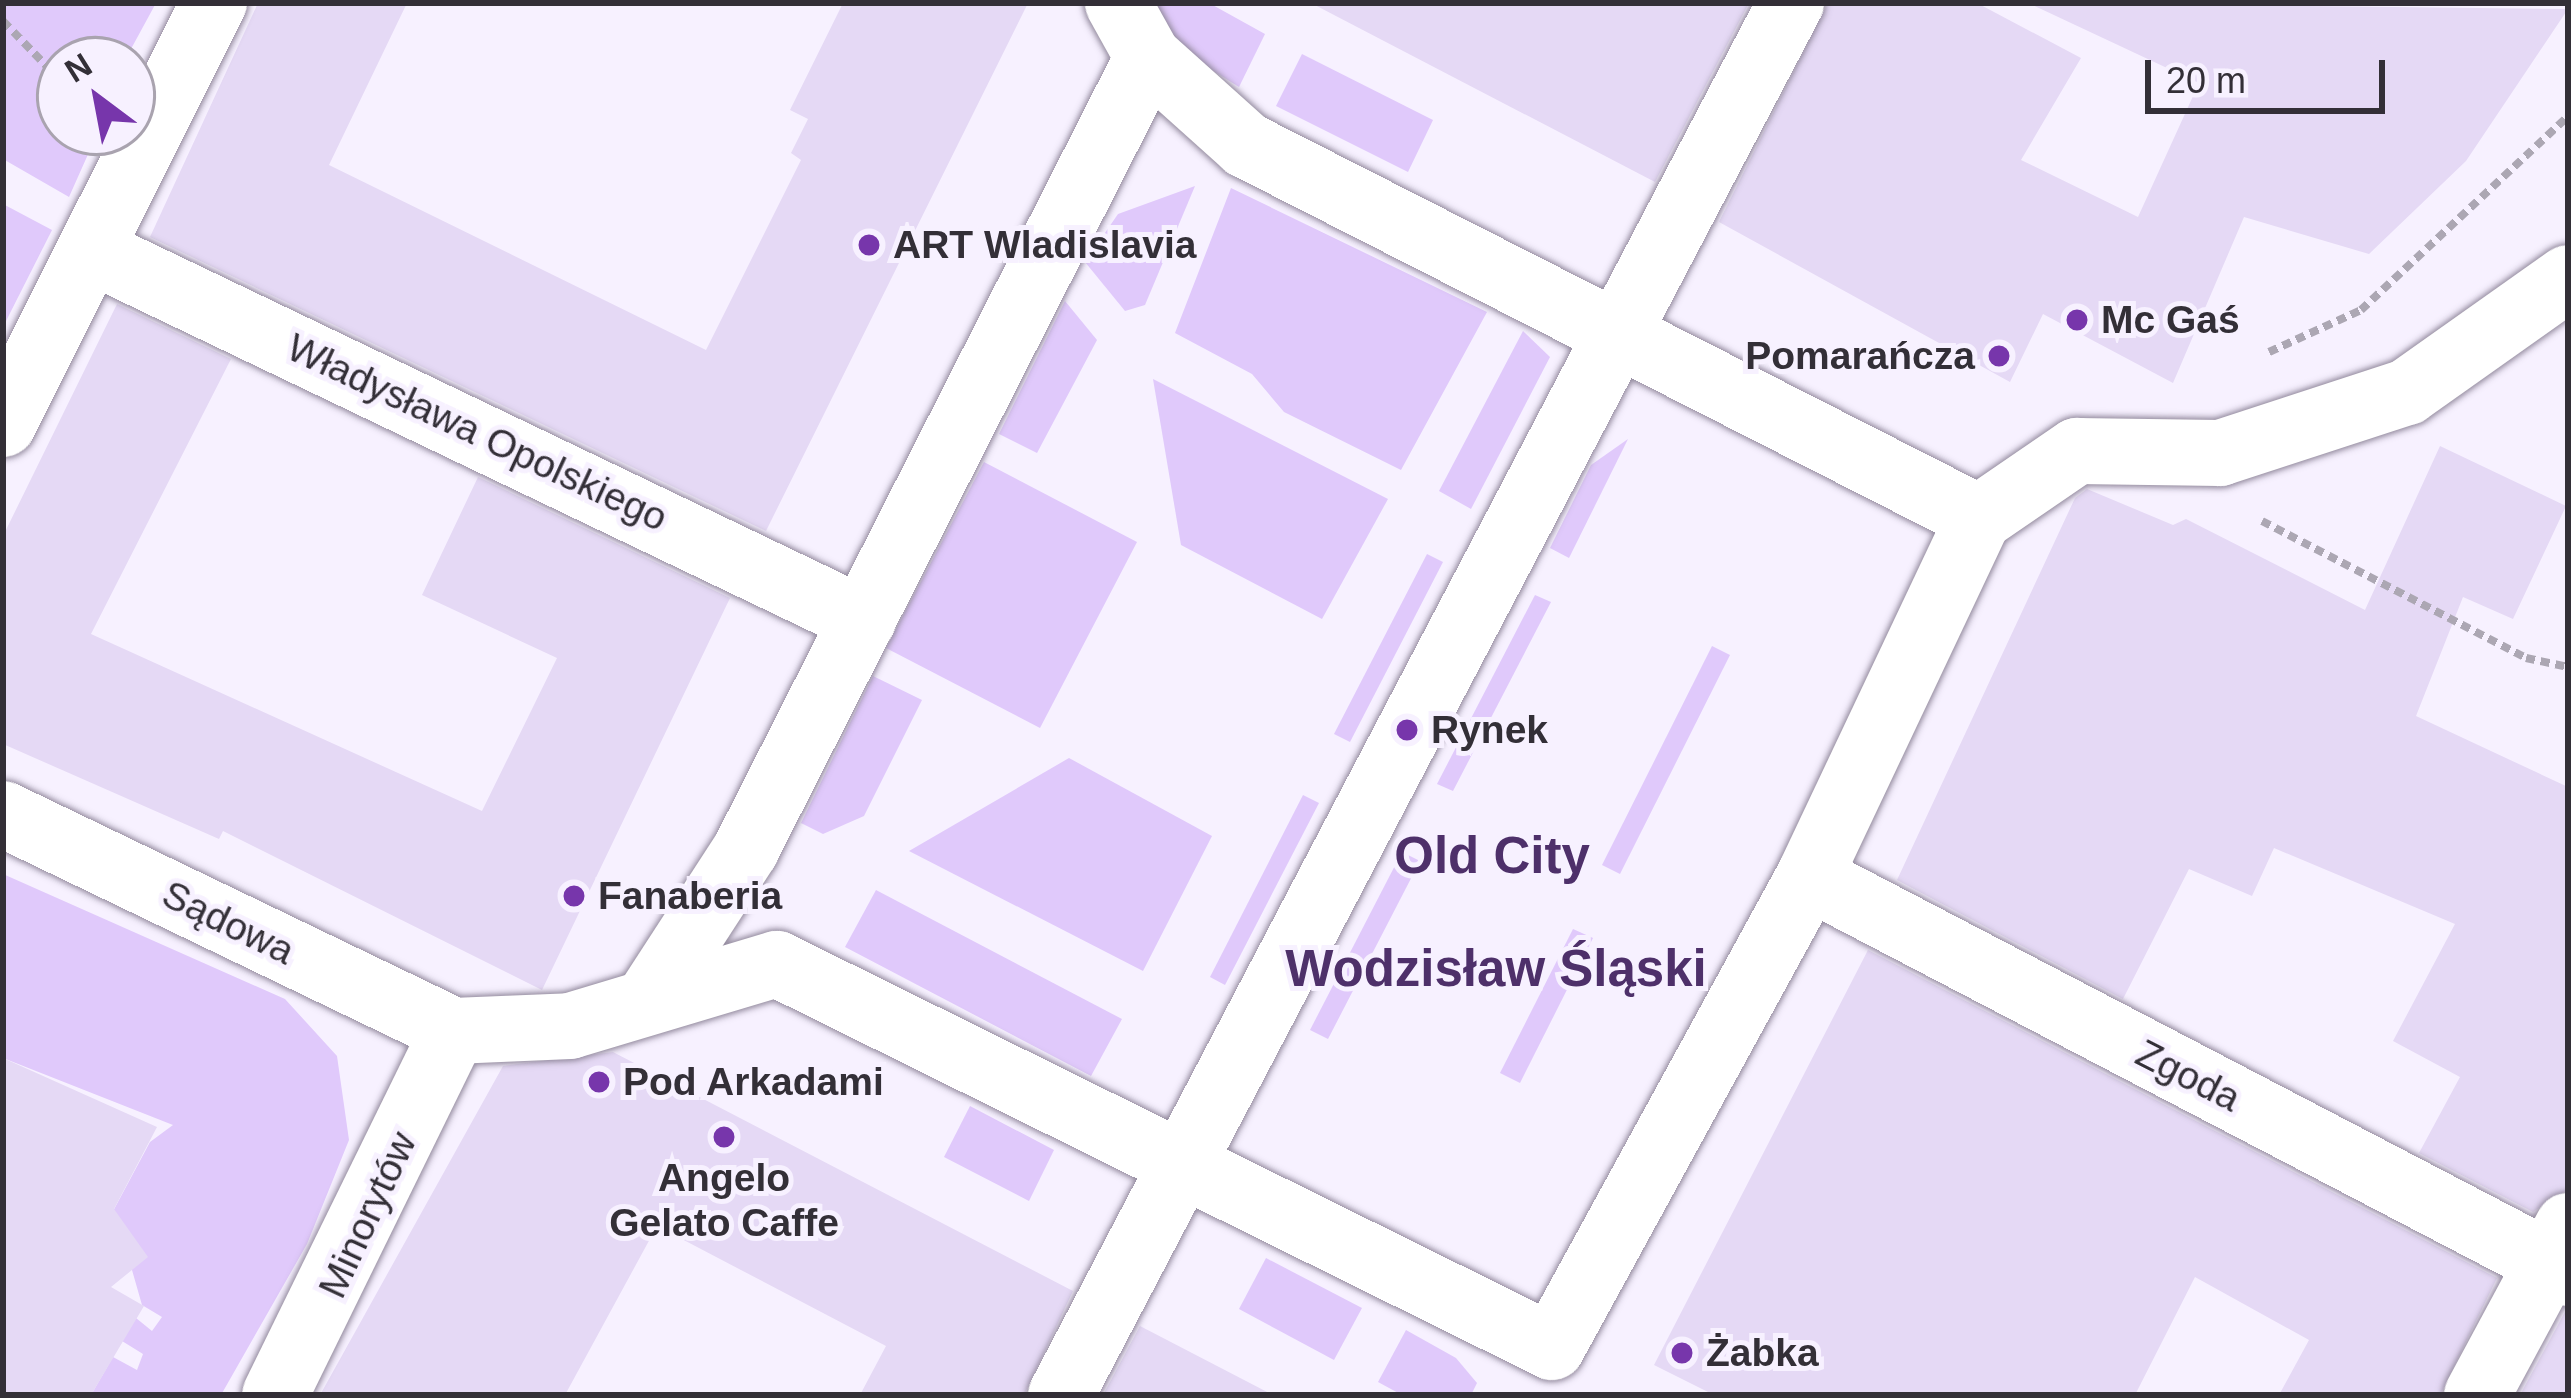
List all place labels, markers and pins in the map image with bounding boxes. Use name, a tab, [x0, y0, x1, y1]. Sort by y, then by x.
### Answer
place label: ART Wladislavia	[893, 222, 1196, 268]
marker: ART Wladislavia	[856, 232, 882, 258]
place label: Mc Gaś	[2101, 297, 2240, 343]
marker: Mc Gaś	[2064, 307, 2090, 333]
place label: Pomarańcza	[1745, 333, 1975, 379]
marker: Pomarańcza	[1986, 343, 2012, 369]
place label: Rynek	[1431, 707, 1548, 753]
marker: Rynek	[1394, 717, 1420, 743]
place label: Fanaberia	[598, 873, 782, 919]
marker: Fanaberia	[561, 883, 587, 909]
place label: Pod Arkadami	[623, 1059, 885, 1105]
marker: Pod Arkadami	[586, 1069, 612, 1095]
marker: Angelo Gelato Caffe	[711, 1124, 737, 1150]
place label: Angelo Gelato Caffe	[609, 1156, 839, 1247]
place label: Żabka	[1706, 1330, 1819, 1376]
marker: Żabka	[1669, 1340, 1695, 1366]

